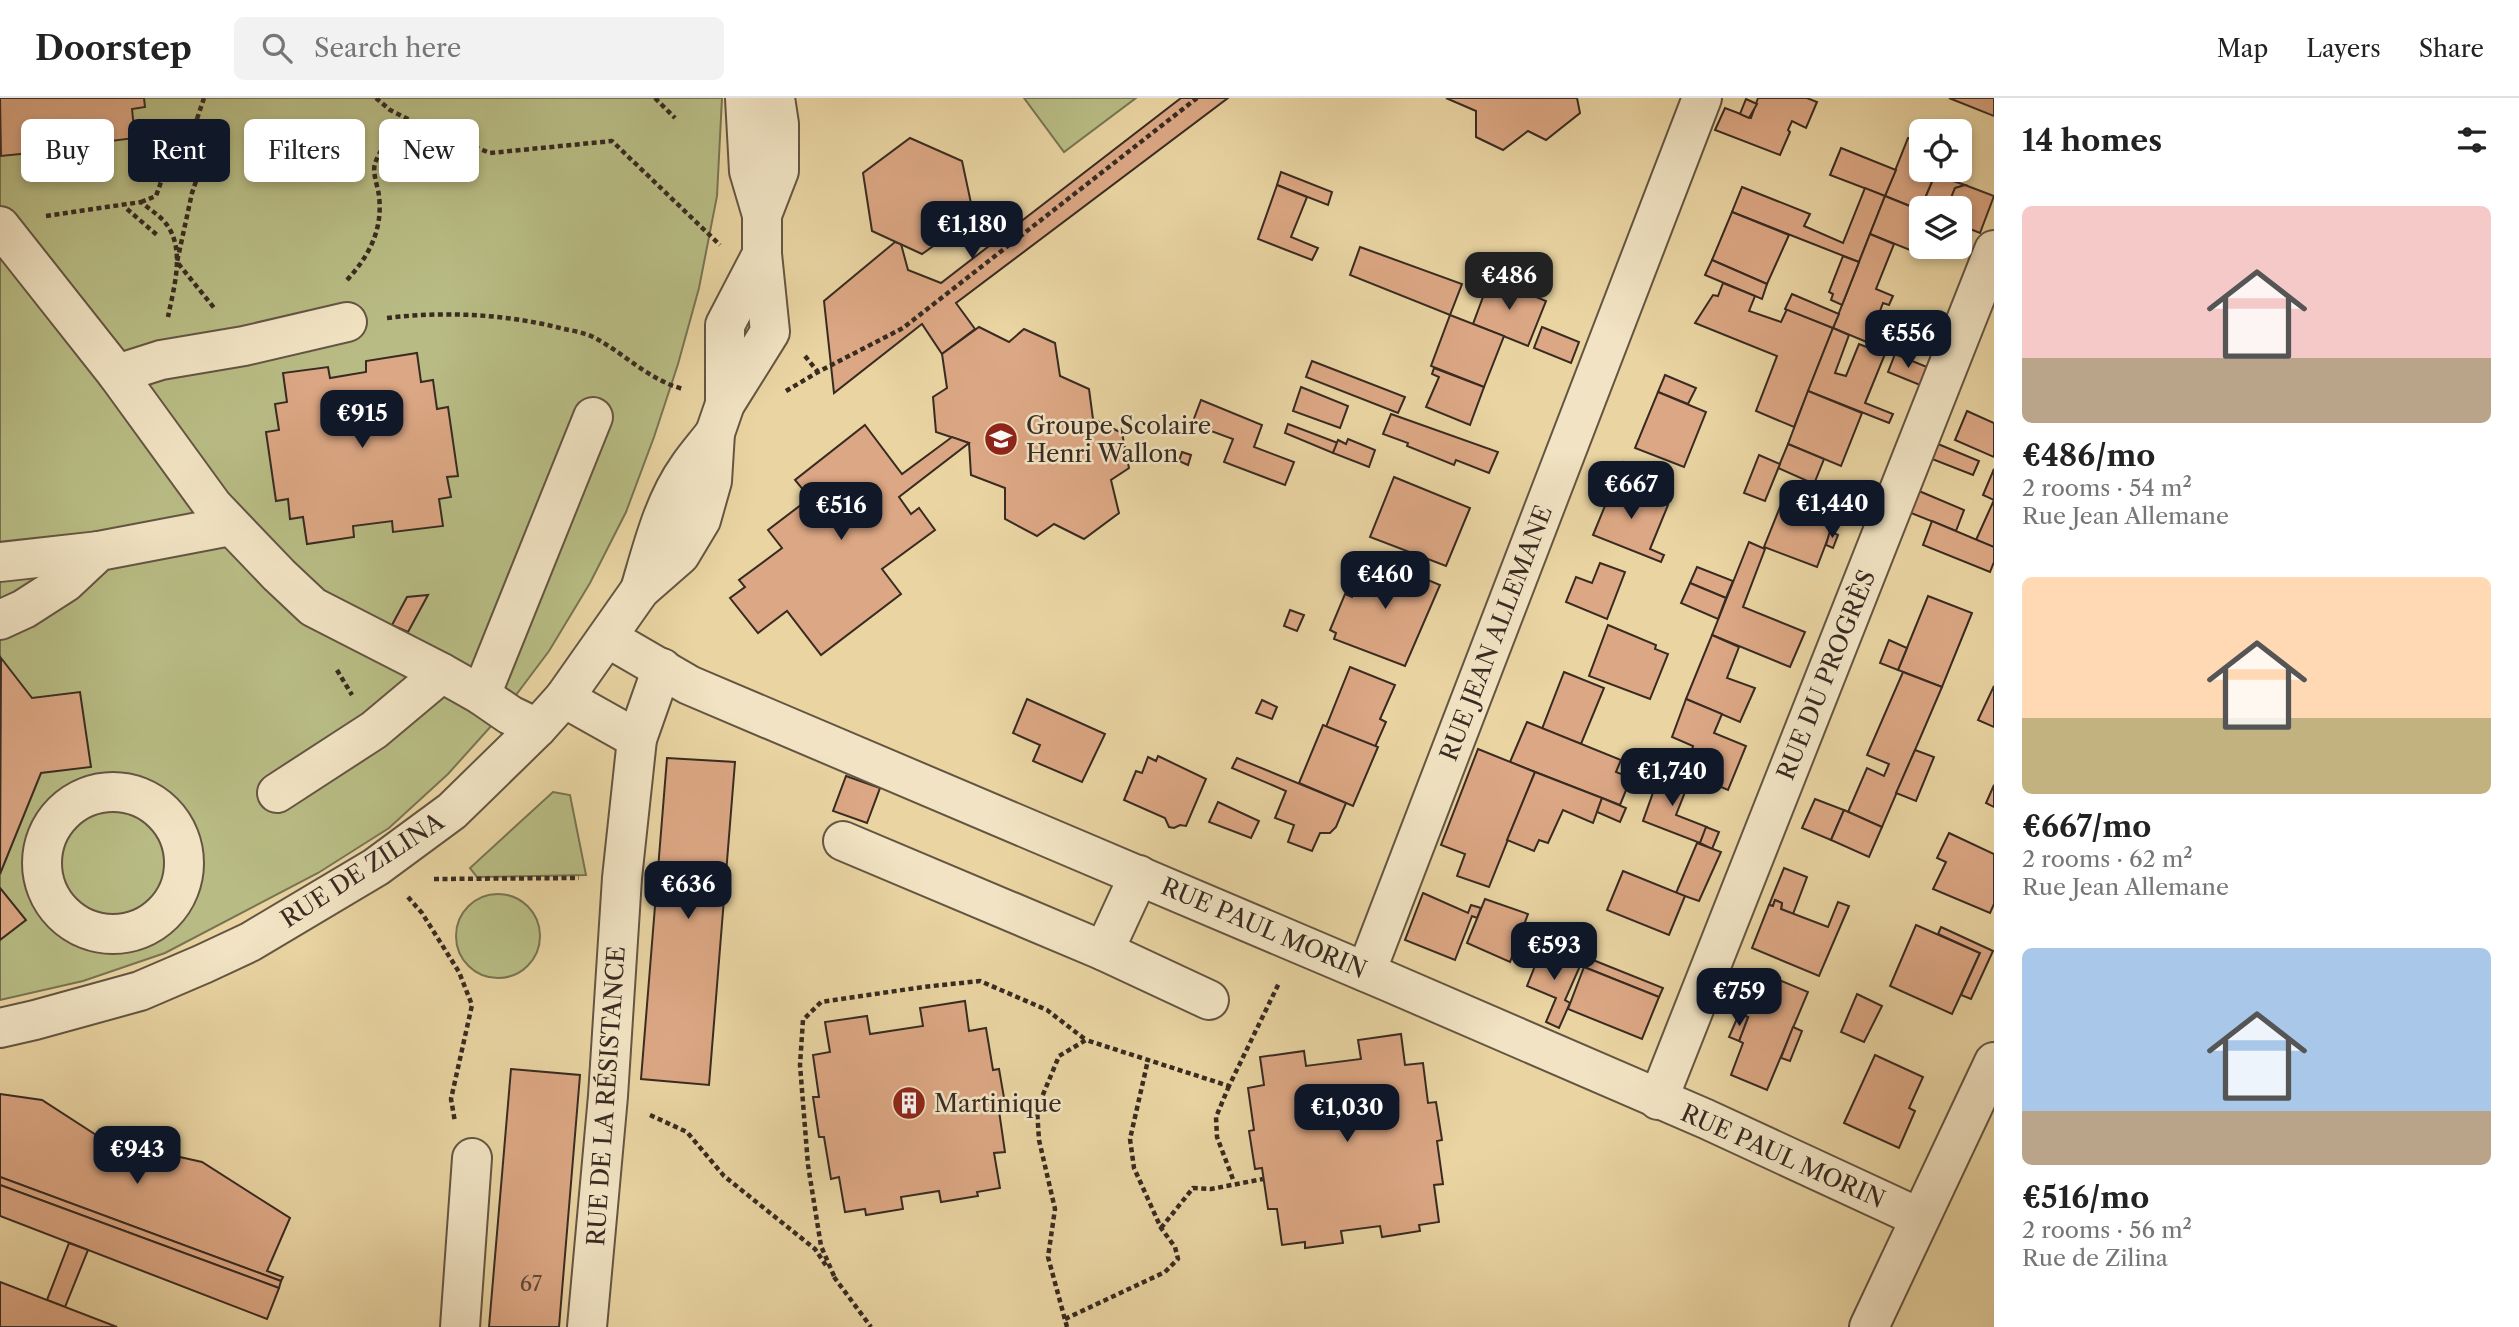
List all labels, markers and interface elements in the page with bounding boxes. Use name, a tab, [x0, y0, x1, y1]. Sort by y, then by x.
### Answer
search box	[234, 17, 724, 80]
text: Doorstep	[35, 28, 192, 69]
icon: search	[258, 29, 296, 67]
text: Search here	[314, 32, 461, 64]
text: Map	[2217, 34, 2268, 63]
text: Layers	[2306, 34, 2381, 63]
text: Share	[2419, 34, 2484, 63]
chip: Buy	[21, 119, 114, 182]
chip: Rent	[128, 119, 230, 182]
chip: Filters	[244, 119, 365, 182]
chip: New	[379, 119, 479, 182]
map controls	[1909, 119, 1972, 259]
button: locate	[1909, 119, 1972, 182]
icon: filters	[2453, 121, 2491, 159]
text: 14 homes	[2022, 122, 2162, 159]
button: layers	[1909, 196, 1972, 259]
pin: €1,180	[915, 202, 1029, 261]
text: €1,180	[937, 210, 1007, 238]
icon: home	[2194, 251, 2320, 377]
pin: €486	[1468, 252, 1550, 312]
text: €486	[1481, 261, 1537, 289]
pin: €556	[1867, 310, 1949, 370]
text: €556	[1881, 319, 1935, 347]
pin: €915	[321, 390, 403, 450]
text: €915	[336, 399, 388, 427]
place label: Groupe Scolaire Henri Wallon	[1026, 411, 1211, 468]
school or university icon: Groupe Scolaire Henri Wallon	[982, 420, 1020, 458]
text: €486/mo	[2022, 437, 2155, 474]
pin: €667	[1590, 462, 1672, 521]
text: €667	[1604, 470, 1658, 498]
text: 2 rooms · 54 m²	[2022, 474, 2192, 502]
pin: €1,440	[1775, 480, 1889, 540]
pin: €516	[800, 482, 882, 542]
text: €1,440	[1795, 489, 1869, 517]
text: €516	[815, 491, 867, 519]
street label: RUE JEAN ALLEMANE	[1434, 501, 1558, 765]
text: Rue Jean Allemane	[2022, 502, 2229, 530]
pin: €460	[1344, 552, 1426, 611]
text: €460	[1357, 560, 1413, 588]
street label: RUE DU PROGRÈS	[1771, 566, 1881, 784]
icon: home	[2194, 622, 2320, 748]
pin: €1,740	[1615, 748, 1729, 808]
text: €1,740	[1637, 757, 1707, 785]
street label: RUE DE ZILINA	[275, 806, 450, 933]
text: €667/mo	[2022, 808, 2151, 845]
text: 2 rooms · 62 m²	[2022, 845, 2193, 873]
pin: €636	[647, 862, 729, 921]
text: €636	[660, 870, 716, 898]
street label: RUE PAUL MORIN	[1157, 872, 1371, 984]
text: Rue Jean Allemane	[2022, 873, 2229, 901]
pin: €593	[1513, 922, 1595, 982]
text: €593	[1527, 931, 1581, 959]
street label: RUE DE LA RÉSISTANCE	[581, 945, 631, 1247]
pin: €759	[1698, 968, 1780, 1028]
text: €759	[1713, 977, 1765, 1005]
icon: home	[2194, 993, 2320, 1119]
building icon: Martinique	[890, 1084, 928, 1122]
pin: €1,030	[1290, 1084, 1404, 1144]
place label: Martinique	[934, 1089, 1062, 1118]
text: €1,030	[1310, 1093, 1384, 1121]
street label: RUE PAUL MORIN	[1677, 1098, 1889, 1214]
pin: €943	[96, 1126, 178, 1186]
text: €943	[110, 1135, 164, 1163]
text: €516/mo	[2022, 1179, 2149, 1216]
text: 2 rooms · 56 m²	[2022, 1216, 2192, 1244]
text: Rue de Zilina	[2022, 1244, 2168, 1272]
house number: 67	[520, 1271, 543, 1296]

